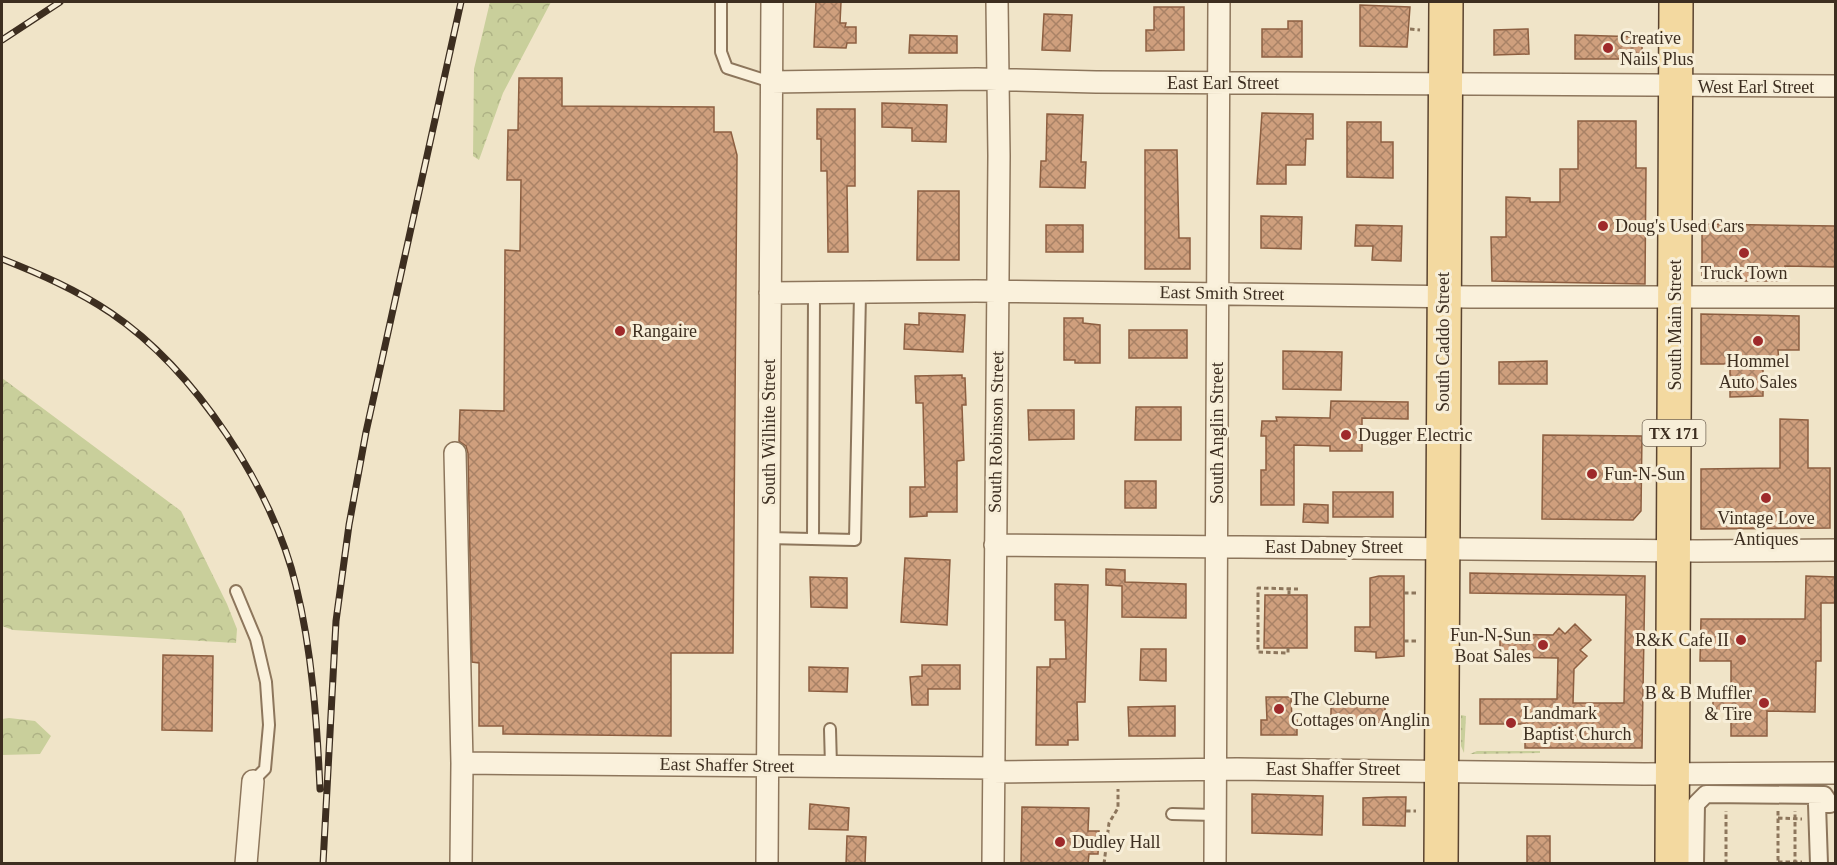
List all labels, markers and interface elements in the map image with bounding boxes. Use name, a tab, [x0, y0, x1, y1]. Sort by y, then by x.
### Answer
place label: Creative Nails Plus	[1620, 28, 1694, 69]
marker: Creative Nails Plus	[1601, 41, 1615, 55]
street label: East Earl Street	[1167, 73, 1279, 93]
street label: West Earl Street	[1698, 77, 1814, 97]
place label: Doug's Used Cars	[1615, 216, 1744, 236]
marker: Doug's Used Cars	[1596, 219, 1610, 233]
marker: Truck Town	[1737, 246, 1751, 260]
street label: South Main Street	[1665, 260, 1685, 391]
place label: Truck Town	[1700, 263, 1788, 283]
street label: South Caddo Street	[1433, 272, 1453, 412]
street label: East Smith Street	[1159, 282, 1285, 304]
place label: Rangaire	[632, 321, 697, 341]
marker: Rangaire	[613, 324, 627, 338]
marker: Hommel Auto Sales	[1751, 334, 1765, 348]
street label: South Robinson Street	[985, 351, 1007, 513]
place label: Hommel Auto Sales	[1719, 351, 1797, 392]
street label: South Wilhite Street	[759, 359, 779, 505]
street label: South Anglin Street	[1207, 362, 1227, 504]
road number: TX 171	[1642, 420, 1706, 446]
place label: Dugger Electric	[1358, 425, 1472, 445]
marker: Dugger Electric	[1339, 428, 1353, 442]
place label: Fun-N-Sun	[1604, 464, 1685, 484]
marker: Fun-N-Sun	[1585, 467, 1599, 481]
marker: Vintage Love Antiques	[1759, 491, 1773, 505]
place label: Vintage Love Antiques	[1717, 508, 1815, 549]
street label: East Dabney Street	[1265, 537, 1403, 557]
place label: Fun-N-Sun Boat Sales	[1450, 625, 1531, 666]
place label: R&K Cafe II	[1635, 630, 1729, 650]
marker: R&K Cafe II	[1734, 633, 1748, 647]
marker: Fun-N-Sun Boat Sales	[1536, 638, 1550, 652]
place label: B & B Muffler & Tire	[1645, 683, 1752, 724]
place label: The Cleburne Cottages on Anglin	[1291, 689, 1430, 730]
marker: B & B Muffler & Tire	[1757, 696, 1771, 710]
marker: The Cleburne Cottages on Anglin	[1272, 702, 1286, 716]
place label: Landmark Baptist Church	[1523, 703, 1632, 744]
marker: Landmark Baptist Church	[1504, 716, 1518, 730]
street label: East Shaffer Street	[660, 754, 794, 776]
street label: East Shaffer Street	[1266, 759, 1400, 779]
place label: Dudley Hall	[1072, 832, 1160, 852]
marker: Dudley Hall	[1053, 835, 1067, 849]

